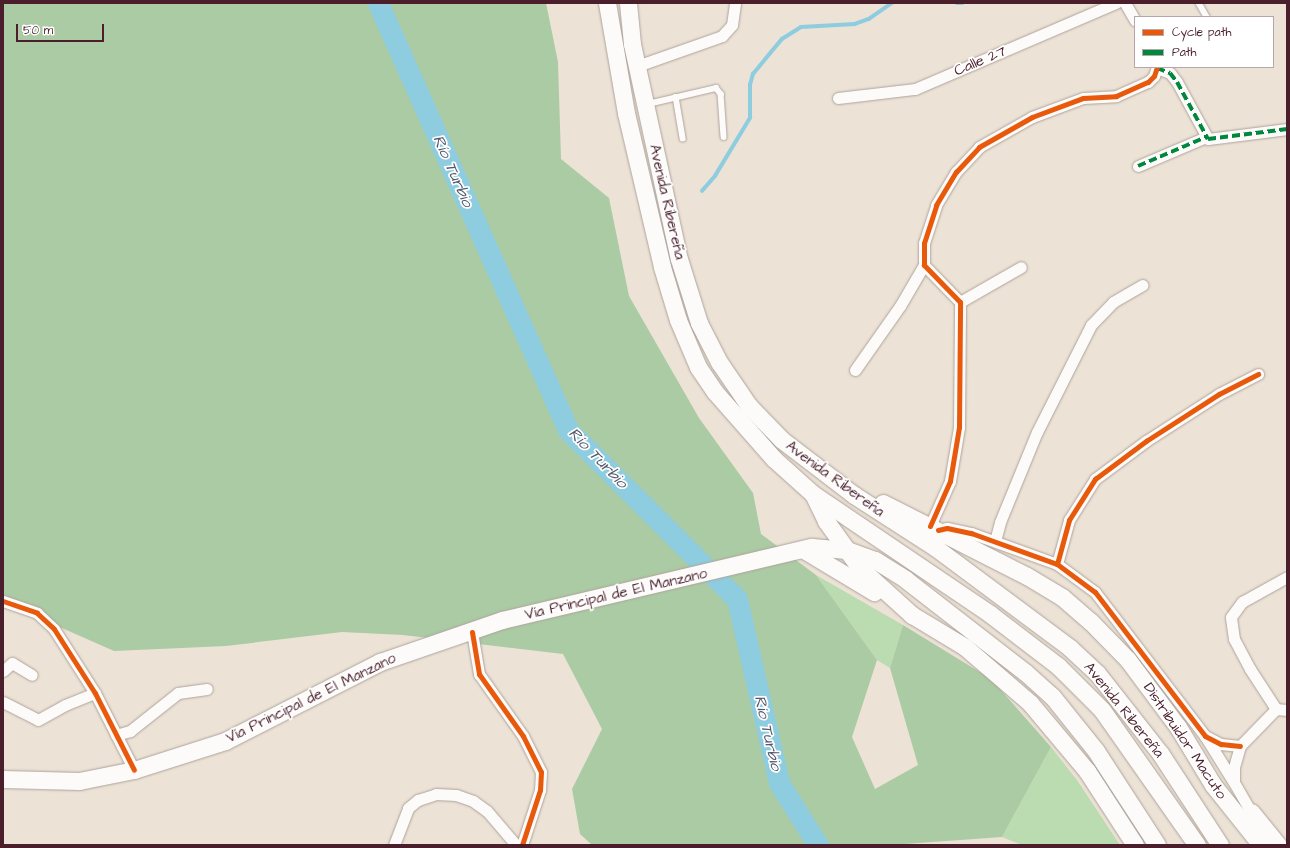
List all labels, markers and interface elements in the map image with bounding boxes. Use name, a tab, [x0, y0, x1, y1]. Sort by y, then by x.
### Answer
scale bar	[18, 16, 106, 42]
legend	[1134, 16, 1274, 68]
text: 50 m	[23, 22, 53, 39]
text: Cycle path	[1172, 24, 1231, 41]
street label: Calle 27	[951, 42, 1009, 80]
text: Path	[1172, 44, 1197, 61]
water label: Río Turbio	[429, 132, 477, 210]
street label: Avenida Ribereña	[645, 143, 689, 261]
water label: Río Turbio	[565, 424, 631, 492]
street label: Avenida Ribereña	[782, 437, 888, 521]
street label: Vía Principal de El Manzano	[523, 564, 709, 624]
street label: Vía Principal de El Manzano	[223, 649, 399, 747]
street label: Avenida Ribereña	[1080, 659, 1168, 761]
street label: Distribuidor Macuto	[1139, 679, 1231, 803]
water label: Río Turbio	[750, 694, 786, 772]

